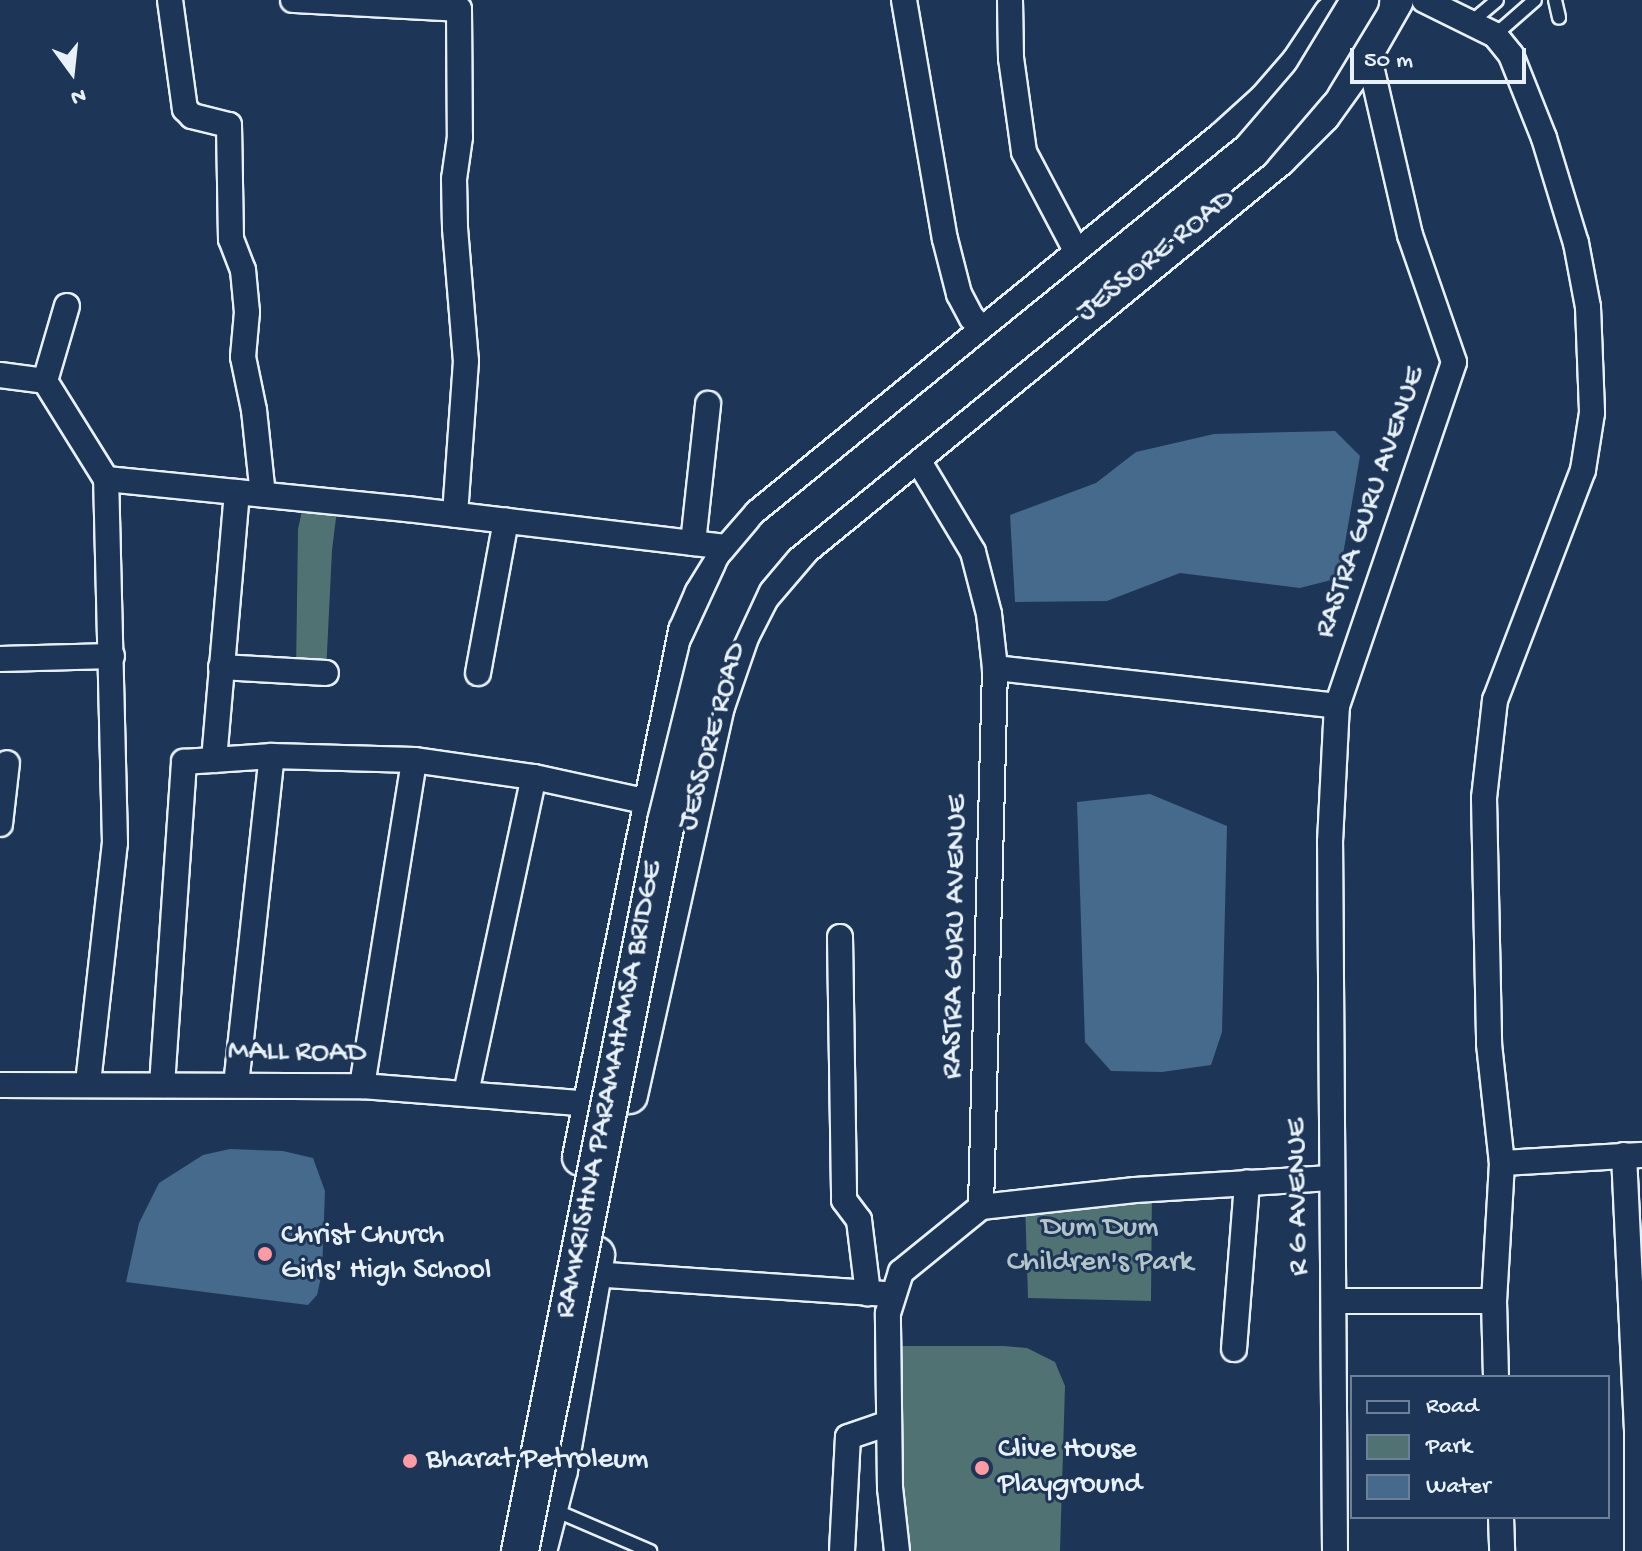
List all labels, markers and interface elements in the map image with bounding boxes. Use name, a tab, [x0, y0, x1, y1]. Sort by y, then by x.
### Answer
north arrow	[32, 32, 112, 112]
scale bar	[1354, 32, 1530, 82]
text: 50 m	[1364, 47, 1413, 76]
text: N	[68, 81, 89, 110]
street label: JESSORE ROAD	[1071, 182, 1243, 332]
street label: RASTRA GURU AVENUE	[1309, 363, 1435, 643]
street label: JESSORE ROAD	[672, 639, 756, 835]
street label: RASTRA GURU AVENUE	[937, 794, 977, 1080]
street label: RAMKRISHNA PARAMAHAMSA BRIDGE	[549, 858, 673, 1322]
street label: MALL ROAD	[227, 1035, 367, 1073]
street label: R G AVENUE	[1281, 1118, 1319, 1276]
park label: Dum Dum Children's Park	[1007, 1211, 1193, 1282]
place label: Christ Church Girls' High School	[281, 1219, 491, 1290]
marker: Christ Church Girls' High School	[256, 1245, 274, 1263]
legend	[1350, 1375, 1610, 1519]
text: Road	[1426, 1393, 1478, 1422]
place label: Clive House Playground	[998, 1433, 1142, 1504]
text: Park	[1426, 1433, 1472, 1462]
place label: Bharat Petroleum	[426, 1443, 649, 1479]
marker: Bharat Petroleum	[401, 1452, 419, 1470]
marker: Clive House Playground	[973, 1459, 991, 1477]
text: Water	[1426, 1473, 1490, 1502]

